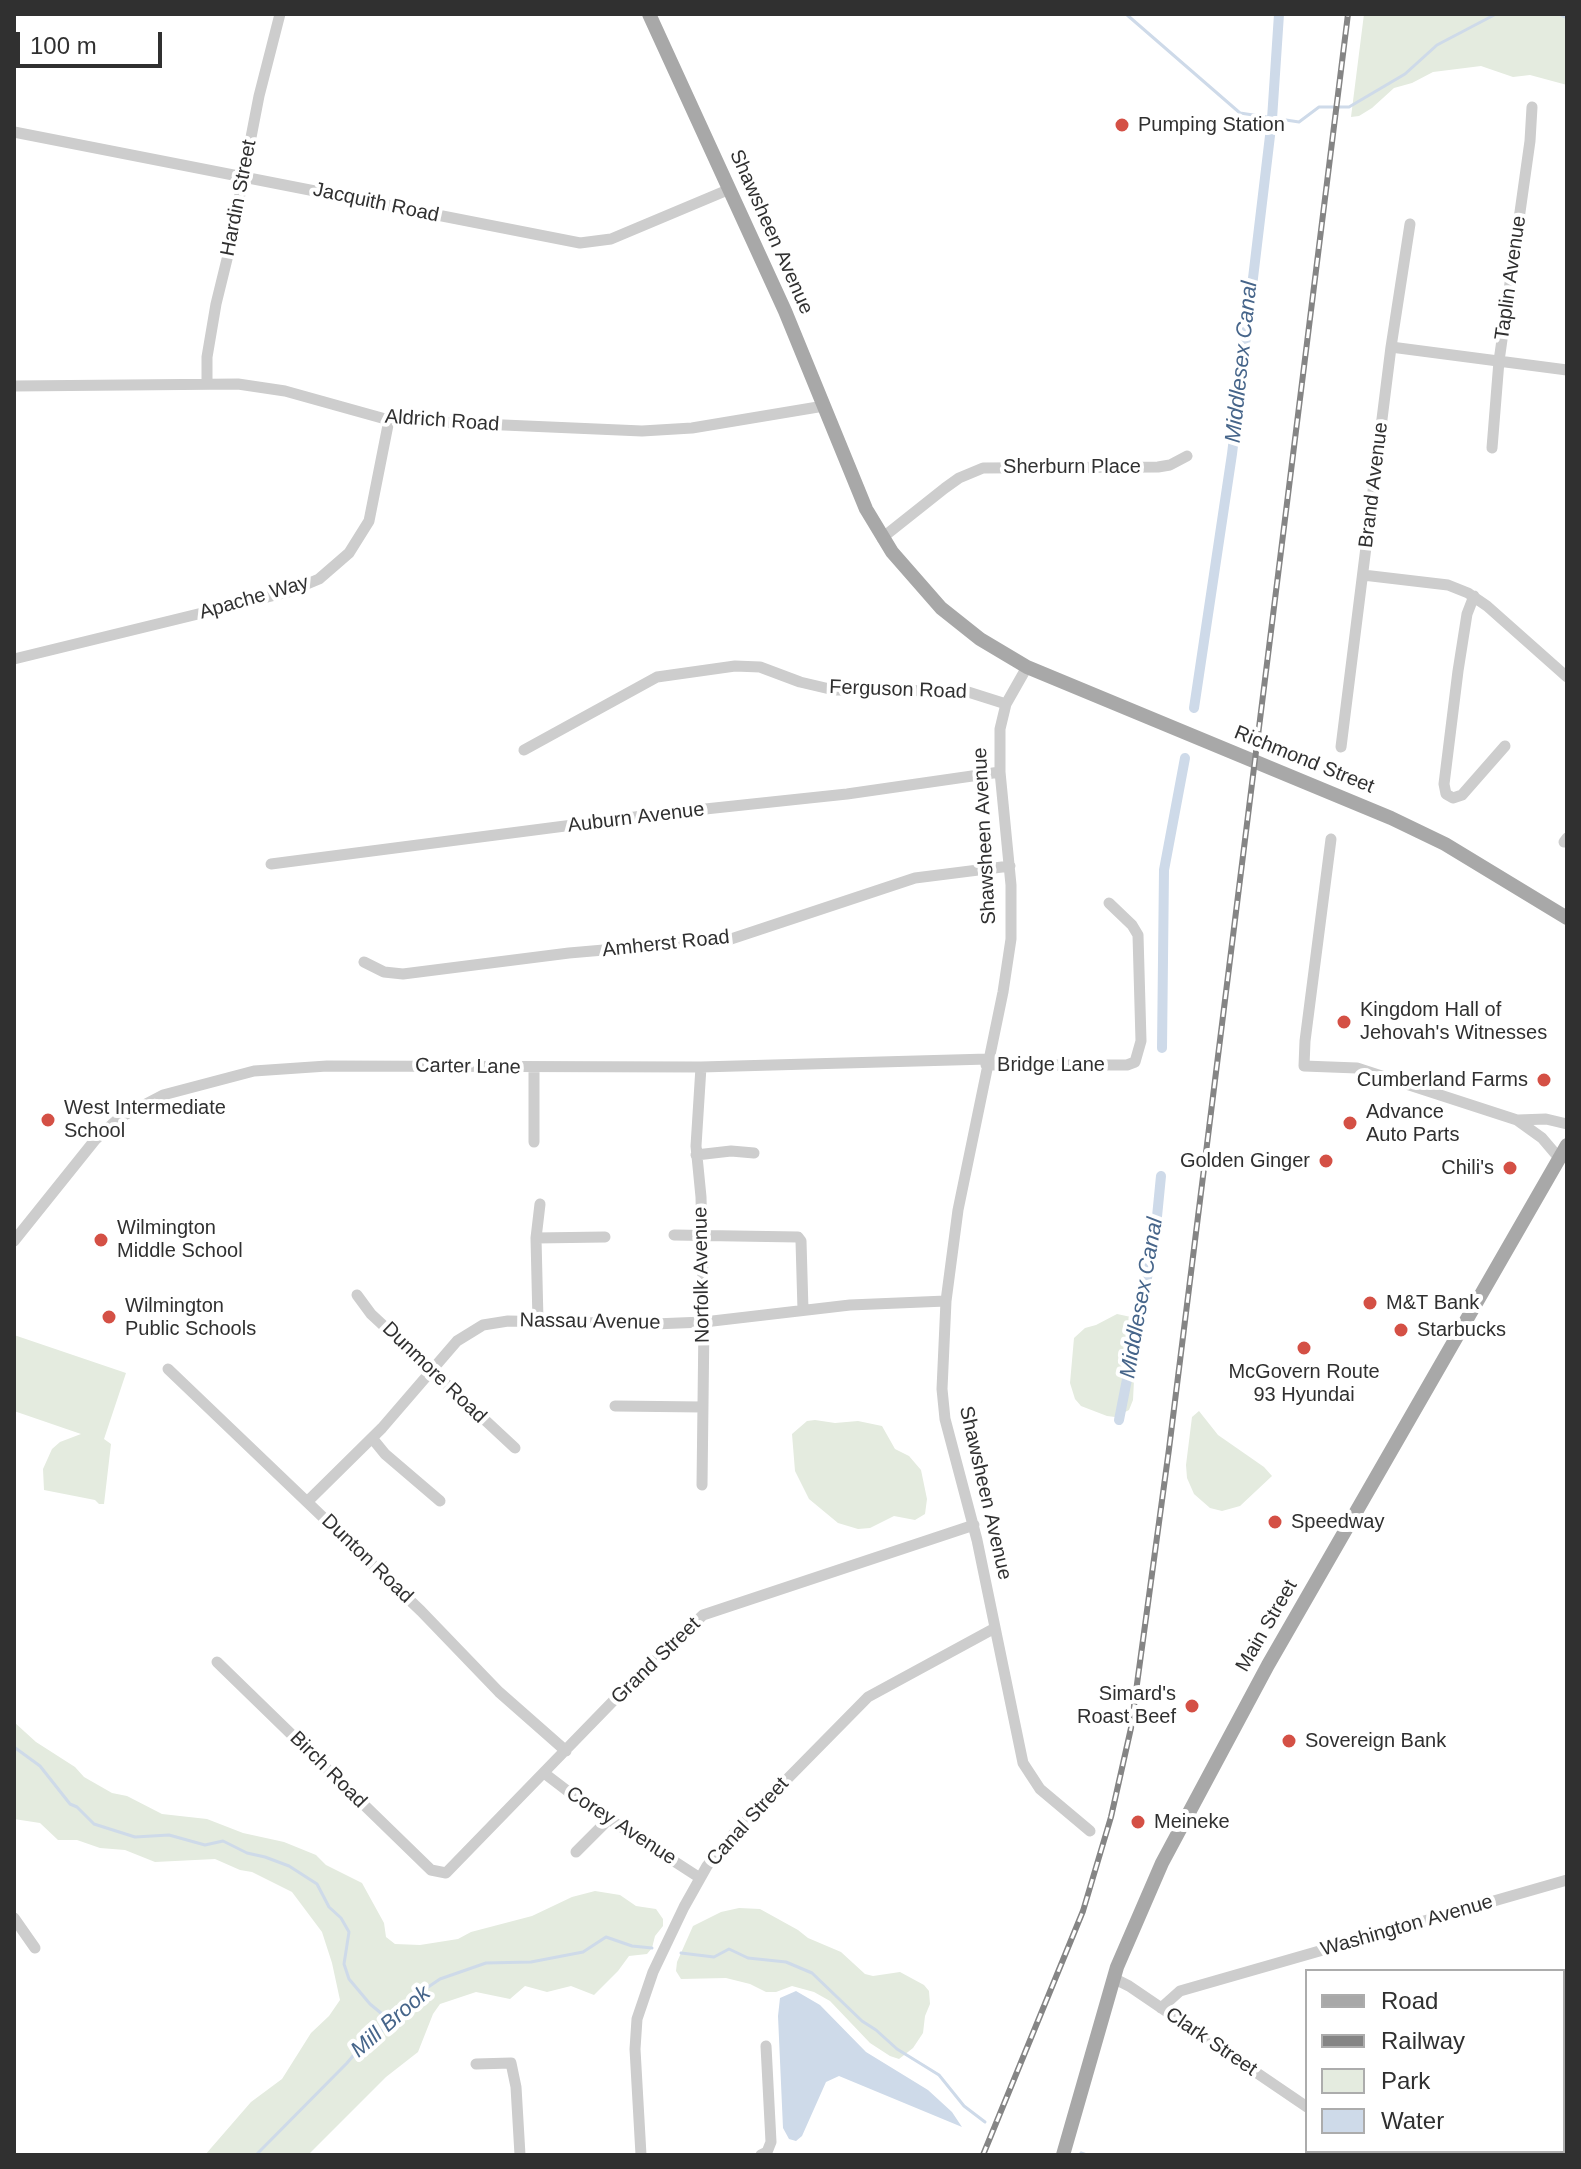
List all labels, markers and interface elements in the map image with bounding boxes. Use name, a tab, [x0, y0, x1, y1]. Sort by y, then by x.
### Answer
scale bar	[20, 16, 166, 66]
text: 100 m	[30, 32, 97, 59]
place label: Pumping Station	[1138, 113, 1285, 137]
marker: Pumping Station	[1113, 116, 1131, 134]
street label: Hardin Street	[216, 138, 262, 258]
street label: Shawsheen Avenue	[724, 146, 818, 318]
street label: Jacquith Road	[311, 178, 441, 228]
street label: Taplin Avenue	[1490, 214, 1532, 342]
water label: Middlesex Canal	[1220, 280, 1264, 444]
street label: Aldrich Road	[384, 405, 500, 437]
street label: Brand Avenue	[1354, 421, 1394, 549]
street label: Sherburn Place	[1003, 455, 1141, 479]
street label: Apache Way	[197, 571, 311, 625]
street label: Ferguson Road	[829, 676, 967, 704]
street label: Richmond Street	[1230, 721, 1378, 799]
street label: Shawsheen Avenue	[968, 747, 1002, 925]
street label: Auburn Avenue	[566, 798, 706, 838]
street label: Amherst Road	[601, 925, 731, 963]
place label: Kingdom Hall of Jehovah's Witnesses	[1360, 998, 1547, 1045]
marker: Kingdom Hall of Jehovah's Witnesses	[1335, 1013, 1353, 1031]
street label: Bridge Lane	[997, 1053, 1105, 1077]
street label: Carter Lane	[415, 1054, 521, 1080]
place label: Cumberland Farms	[1357, 1068, 1528, 1092]
marker: Cumberland Farms	[1535, 1071, 1553, 1089]
place label: West Intermediate School	[64, 1096, 226, 1143]
place label: Advance Auto Parts	[1366, 1100, 1459, 1147]
marker: West Intermediate School	[39, 1111, 57, 1129]
marker: Advance Auto Parts	[1341, 1114, 1359, 1132]
place label: Golden Ginger	[1180, 1149, 1310, 1173]
marker: Golden Ginger	[1317, 1152, 1335, 1170]
place label: Chili's	[1441, 1156, 1494, 1180]
marker: Chili's	[1501, 1159, 1519, 1177]
street label: Norfolk Avenue	[689, 1207, 715, 1343]
place label: Wilmington Middle School	[117, 1216, 243, 1263]
water label: Middlesex Canal	[1115, 1216, 1169, 1380]
marker: Wilmington Middle School	[92, 1231, 110, 1249]
place label: M&T Bank	[1386, 1291, 1479, 1315]
place label: Wilmington Public Schools	[125, 1294, 256, 1341]
marker: M&T Bank	[1361, 1294, 1379, 1312]
marker: Wilmington Public Schools	[100, 1308, 118, 1326]
street label: Nassau Avenue	[519, 1309, 661, 1335]
street label: Dunmore Road	[377, 1317, 491, 1429]
place label: Starbucks	[1417, 1318, 1506, 1342]
marker: Starbucks	[1392, 1321, 1410, 1339]
marker: McGovern Route 93 Hyundai	[1295, 1339, 1313, 1357]
place label: McGovern Route 93 Hyundai	[1228, 1360, 1380, 1407]
street label: Shawsheen Avenue	[953, 1404, 1017, 1582]
street label: Dunton Road	[316, 1509, 418, 1609]
place label: Speedway	[1291, 1510, 1384, 1534]
marker: Speedway	[1266, 1513, 1284, 1531]
street label: Main Street	[1231, 1576, 1303, 1676]
street label: Grand Street	[606, 1613, 706, 1709]
place label: Simard's Roast Beef	[1077, 1682, 1176, 1729]
marker: Simard's Roast Beef	[1183, 1697, 1201, 1715]
street label: Birch Road	[285, 1727, 371, 1813]
place label: Sovereign Bank	[1305, 1729, 1446, 1753]
marker: Sovereign Bank	[1280, 1732, 1298, 1750]
street label: Canal Street	[702, 1773, 794, 1871]
street label: Corey Avenue	[561, 1782, 681, 1870]
place label: Meineke	[1154, 1810, 1230, 1834]
marker: Meineke	[1129, 1813, 1147, 1831]
street label: Washington Avenue	[1318, 1890, 1496, 1962]
legend	[1305, 1969, 1565, 2153]
water label: Mill Brook	[346, 1980, 436, 2064]
text: Road	[1381, 1987, 1438, 2014]
street label: Clark Street	[1161, 2003, 1261, 2081]
text: Railway	[1381, 2027, 1465, 2054]
text: Park	[1381, 2067, 1430, 2094]
text: Water	[1381, 2107, 1444, 2134]

